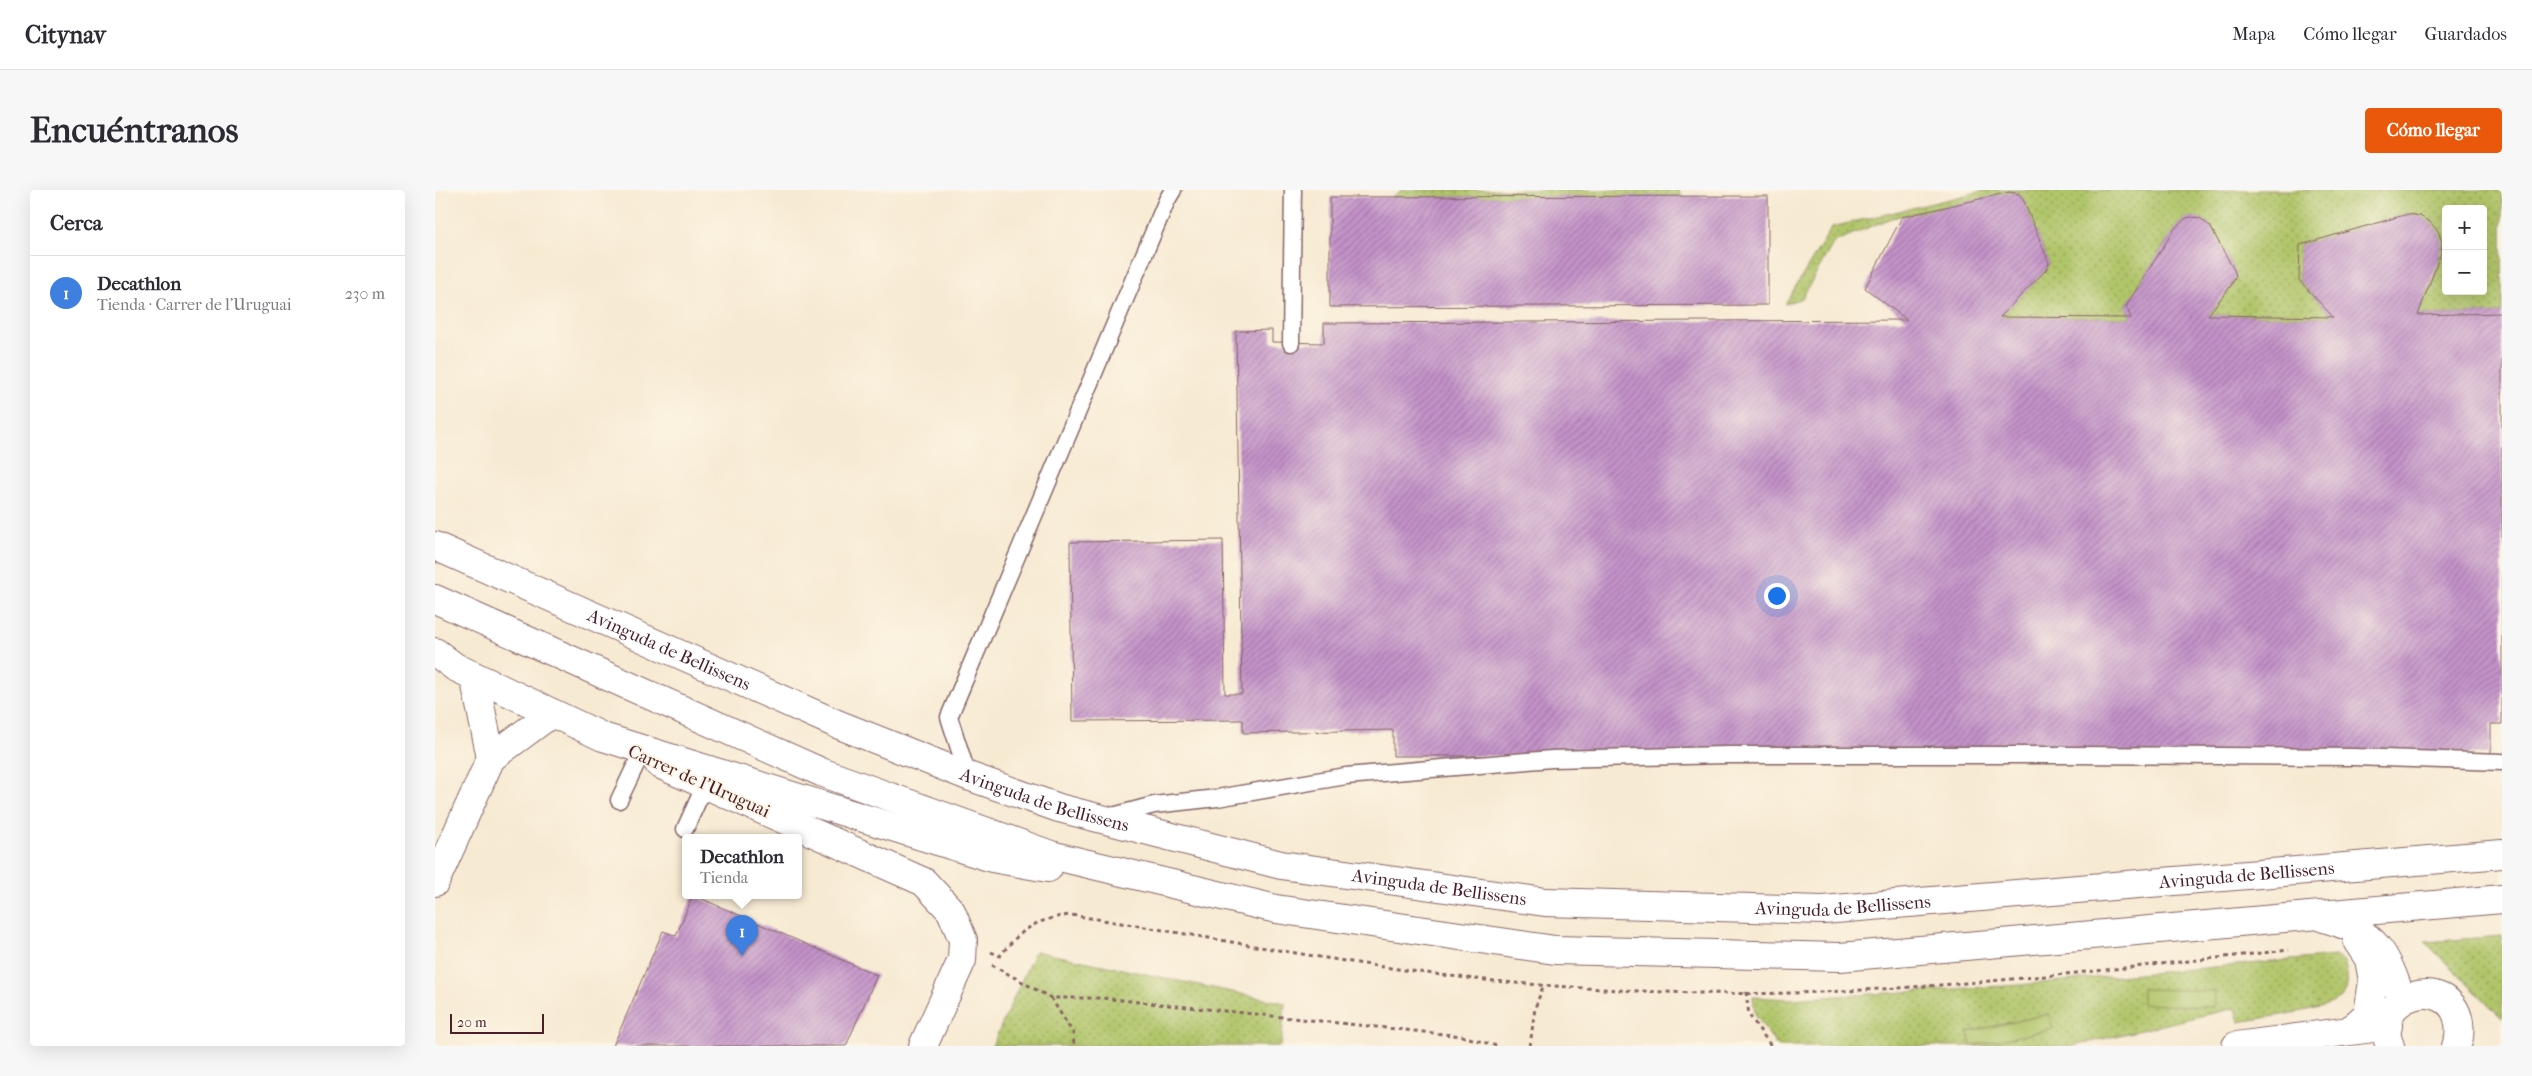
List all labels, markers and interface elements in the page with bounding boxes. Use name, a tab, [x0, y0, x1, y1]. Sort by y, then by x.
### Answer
text: Citynav	[25, 21, 106, 49]
text: Mapa	[2232, 24, 2275, 45]
text: Cómo llegar	[2303, 24, 2397, 45]
text: Guardados	[2425, 24, 2507, 45]
button: Cómo llegar	[2365, 108, 2502, 153]
text: Encuéntranos	[30, 110, 238, 151]
map controls	[2442, 205, 2487, 295]
button: +	[2442, 205, 2487, 250]
text: Cerca	[50, 211, 102, 235]
button: −	[2442, 250, 2487, 295]
text: Decathlon	[97, 273, 181, 295]
text: 1	[63, 284, 69, 303]
text: 230 m	[345, 284, 385, 303]
text: Tienda · Carrer de l'Uruguai	[97, 295, 292, 314]
your location	[1764, 583, 1790, 609]
street label: Avinguda de Bellissens	[583, 604, 754, 695]
street label: Carrer de l'Uruguai	[625, 741, 774, 822]
street label: Avinguda de Bellissens	[956, 764, 1131, 837]
popup	[682, 834, 802, 899]
text: Decathlon	[700, 846, 784, 868]
street label: Avinguda de Bellissens	[2157, 858, 2336, 893]
street label: Avinguda de Bellissens	[1350, 865, 1528, 910]
text: Tienda	[700, 868, 748, 887]
street label: Avinguda de Bellissens	[1754, 891, 1932, 921]
pin: 1	[726, 915, 758, 956]
scale bar	[450, 1011, 544, 1034]
text: 20 m	[457, 1014, 487, 1031]

